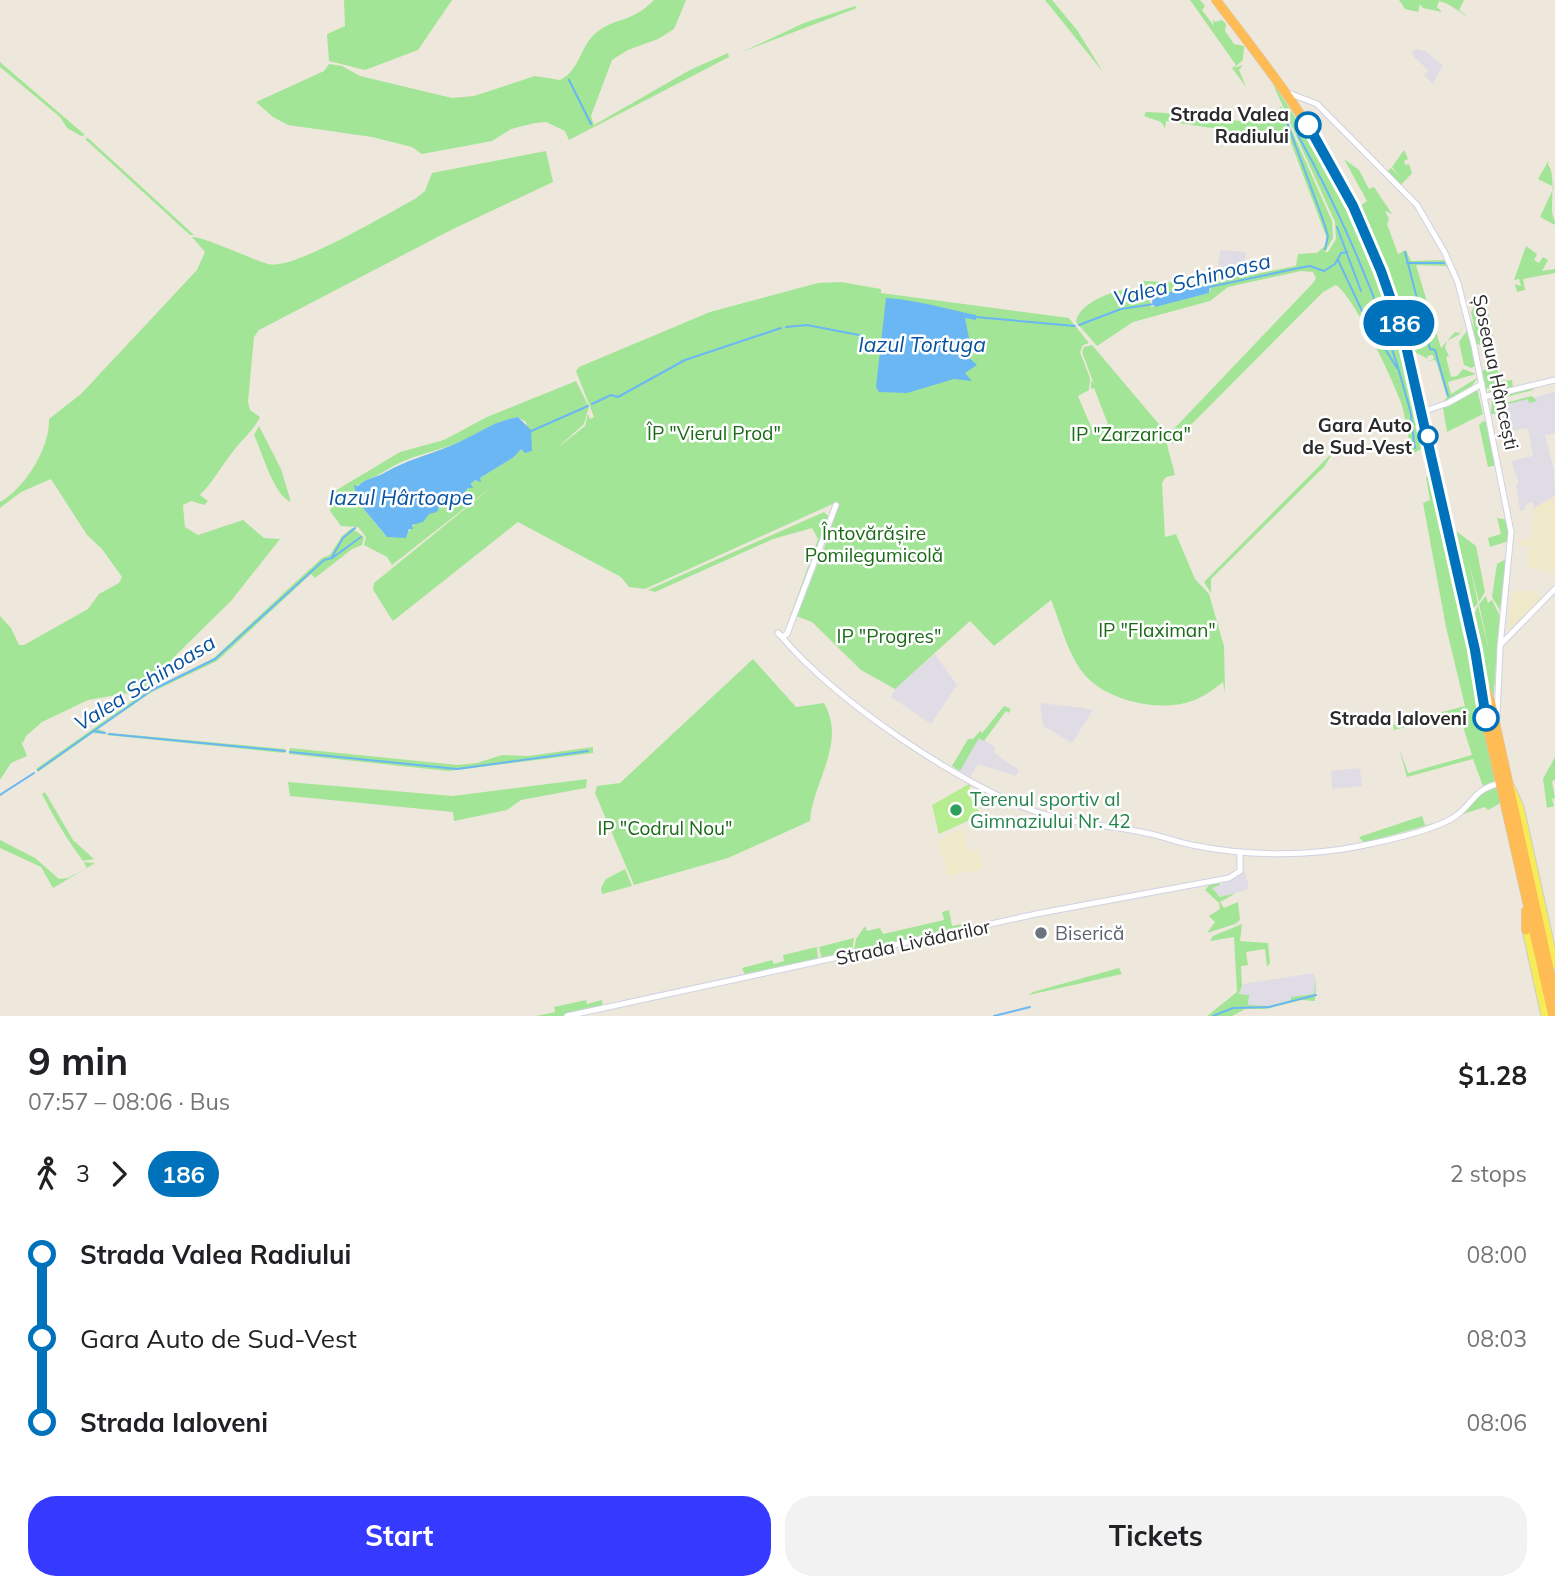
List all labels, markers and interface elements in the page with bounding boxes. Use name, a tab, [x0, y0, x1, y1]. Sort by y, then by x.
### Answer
place label: Strada Valea Radiului	[1170, 102, 1289, 148]
marker: Strada Valea Radiului	[1295, 112, 1321, 138]
water label: Valea Schinoasa	[1110, 247, 1273, 311]
street label: Șoseaua Hâncești	[1467, 292, 1524, 452]
line badge: 186	[1359, 300, 1439, 346]
text: 186	[1377, 308, 1421, 338]
water label: Iazul Tortuga	[858, 331, 986, 357]
place label: Gara Auto de Sud-Vest	[1302, 413, 1412, 459]
park label: ÎP "Vierul Prod"	[646, 421, 781, 445]
park label: IP "Zarzarica"	[1071, 422, 1191, 446]
marker: Gara Auto de Sud-Vest	[1418, 426, 1438, 446]
water label: Iazul Hârtoape	[329, 484, 473, 510]
park label: Întovărășire Pomilegumicolă	[805, 521, 943, 567]
park label: IP "Flaximan"	[1098, 618, 1216, 642]
park label: IP "Progres"	[837, 624, 941, 648]
water label: Valea Schinoasa	[69, 628, 220, 736]
marker: Strada Ialoveni	[1473, 705, 1499, 731]
place label: Strada Ialoveni	[1330, 706, 1467, 730]
place label: Terenul sportiv al Gimnaziului Nr. 42	[970, 787, 1131, 833]
marker: Terenul sportiv al Gimnaziului Nr. 42	[948, 802, 964, 818]
park label: IP "Codrul Nou"	[597, 816, 733, 840]
street label: Strada Livădarilor	[834, 914, 993, 970]
place label: Biserică	[1055, 921, 1124, 945]
marker: Biserică	[1033, 925, 1049, 941]
text: 9 min	[28, 1037, 128, 1085]
text: $1.28	[1458, 1059, 1527, 1092]
text: 07:57 – 08:06 · Bus	[28, 1087, 230, 1116]
icon: walk	[28, 1155, 66, 1193]
icon: forward	[100, 1155, 138, 1193]
text: 3	[76, 1159, 90, 1188]
text: 186	[162, 1159, 205, 1189]
text: 2 stops	[1450, 1159, 1527, 1188]
text: Strada Valea Radiului	[80, 1238, 351, 1271]
text: 08:00	[1467, 1240, 1527, 1269]
text: Gara Auto de Sud-Vest	[80, 1322, 357, 1355]
text: 08:03	[1467, 1324, 1527, 1353]
text: Strada Ialoveni	[80, 1406, 268, 1439]
text: 08:06	[1467, 1408, 1527, 1437]
button: Start	[28, 1496, 771, 1576]
button: Tickets	[785, 1496, 1527, 1576]

